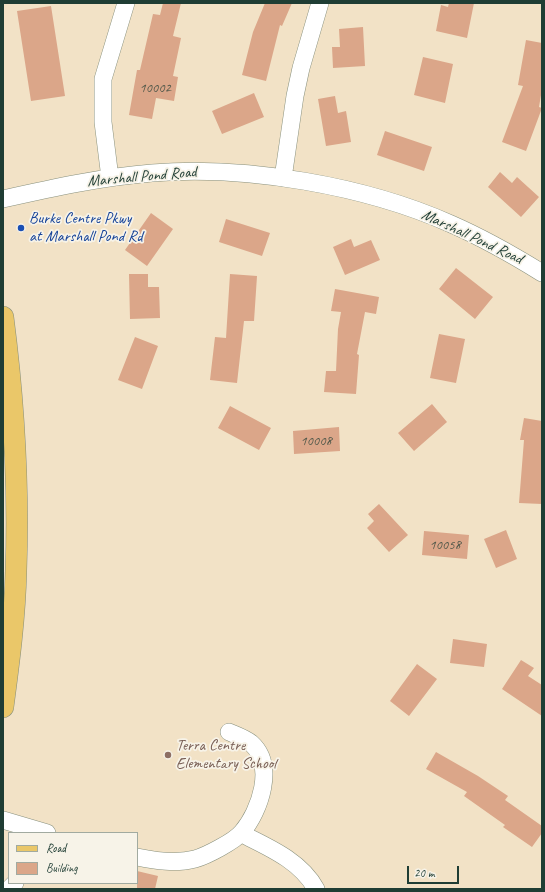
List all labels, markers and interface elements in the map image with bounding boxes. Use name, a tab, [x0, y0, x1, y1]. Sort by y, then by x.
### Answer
house number: 10002	[139, 80, 171, 96]
street label: Marshall Pond Road	[87, 163, 197, 191]
street label: Marshall Pond Road	[418, 205, 526, 269]
place label: Burke Centre Pkwy at Marshall Pond Rd	[29, 209, 143, 247]
marker: Burke Centre Pkwy at Marshall Pond Rd	[16, 223, 26, 233]
house number: 10008	[300, 433, 332, 449]
house number: 10058	[429, 537, 461, 553]
place label: Terra Centre Elementary School	[176, 736, 276, 774]
marker: Terra Centre Elementary School	[163, 750, 173, 760]
legend	[8, 832, 138, 884]
text: Road	[46, 840, 66, 856]
scale bar	[409, 858, 461, 884]
text: Building	[46, 860, 78, 876]
text: 20 m	[414, 865, 434, 881]

